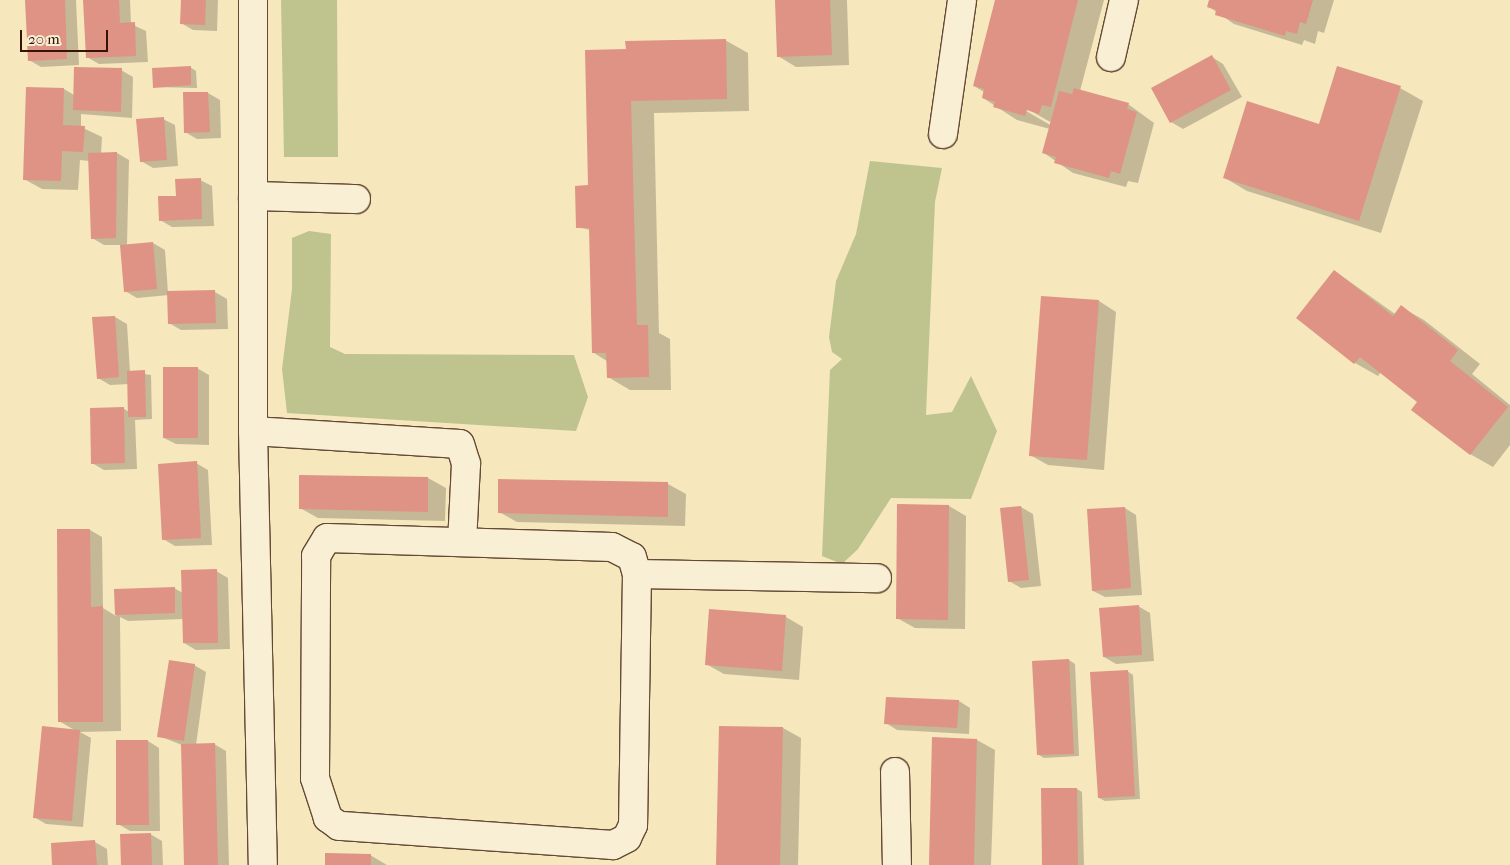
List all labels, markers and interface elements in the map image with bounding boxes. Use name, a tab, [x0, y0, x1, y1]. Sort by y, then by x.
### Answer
scale bar	[22, 20, 110, 52]
text: 20 m	[28, 30, 60, 48]

